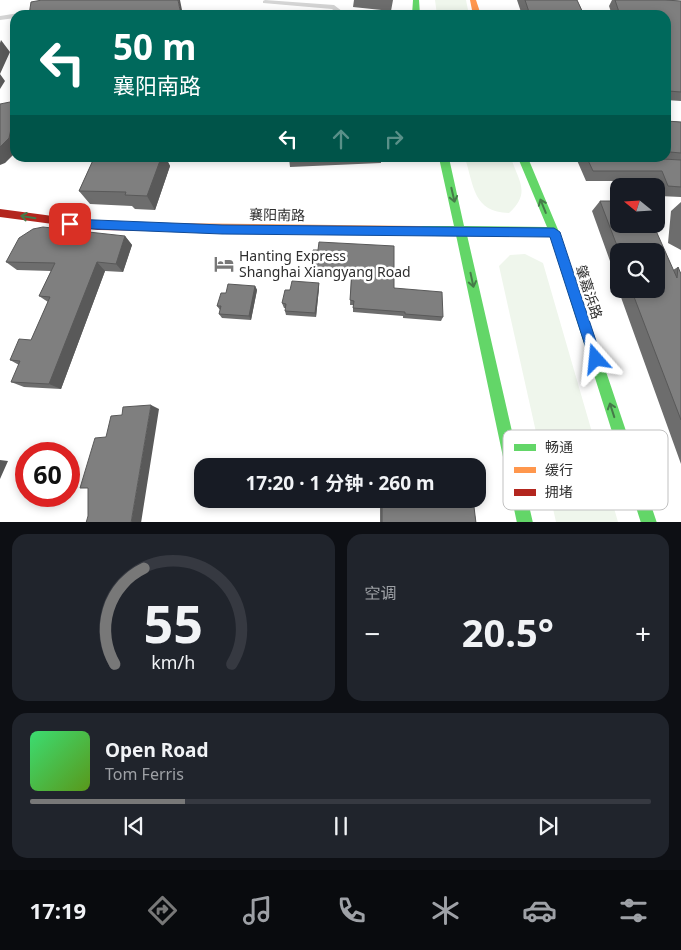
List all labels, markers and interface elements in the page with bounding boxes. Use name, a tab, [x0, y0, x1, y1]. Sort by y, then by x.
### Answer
text: 50 m	[113, 23, 196, 70]
icon: left	[30, 30, 95, 95]
text: 襄阳南路	[113, 70, 201, 100]
icon: left	[274, 125, 302, 153]
icon: ahead	[327, 125, 355, 153]
icon: right	[380, 125, 408, 153]
north arrow	[610, 178, 665, 232]
map controls	[610, 178, 665, 298]
one-way arrow	[449, 186, 458, 202]
one-way arrow	[538, 199, 548, 214]
pin	[49, 203, 91, 245]
street label: 襄阳南路	[249, 205, 305, 224]
icon: arrive	[56, 210, 84, 238]
one-way arrow	[21, 212, 37, 222]
button: search	[610, 243, 665, 298]
place label: Hanting Express Shanghai Xiangyang Road	[239, 246, 411, 281]
hotel icon: Hanting Express Shanghai Xiangyang Road	[213, 253, 235, 275]
street label: 肇嘉浜路	[572, 262, 607, 321]
one-way arrow	[468, 272, 477, 288]
position arrow	[569, 332, 621, 384]
one-way arrow	[607, 402, 616, 418]
legend	[503, 430, 668, 510]
text: 畅通	[545, 437, 573, 456]
speed limit sign: 60	[15, 442, 80, 507]
text: 缓行	[545, 460, 573, 479]
text: 17:20 · 1 分钟 · 260 m	[245, 470, 435, 496]
text: 拥堵	[545, 482, 573, 501]
text: 空调	[365, 582, 397, 604]
text: 55	[144, 587, 203, 658]
text: 20.5°	[462, 606, 554, 658]
text: −	[365, 614, 381, 652]
text: +	[635, 614, 651, 652]
text: km/h	[151, 650, 195, 674]
text: Open Road	[105, 737, 208, 763]
text: Tom Ferris	[105, 763, 184, 785]
icon: previous	[120, 812, 148, 840]
icon: pause	[327, 812, 355, 840]
icon: next	[534, 812, 562, 840]
icon: directions	[145, 893, 180, 928]
icon: music	[240, 893, 275, 928]
icon: phone	[334, 893, 369, 928]
icon: climate	[428, 893, 463, 928]
icon: car	[522, 893, 557, 928]
icon: filters	[616, 893, 651, 928]
text: 17:19	[30, 895, 86, 925]

